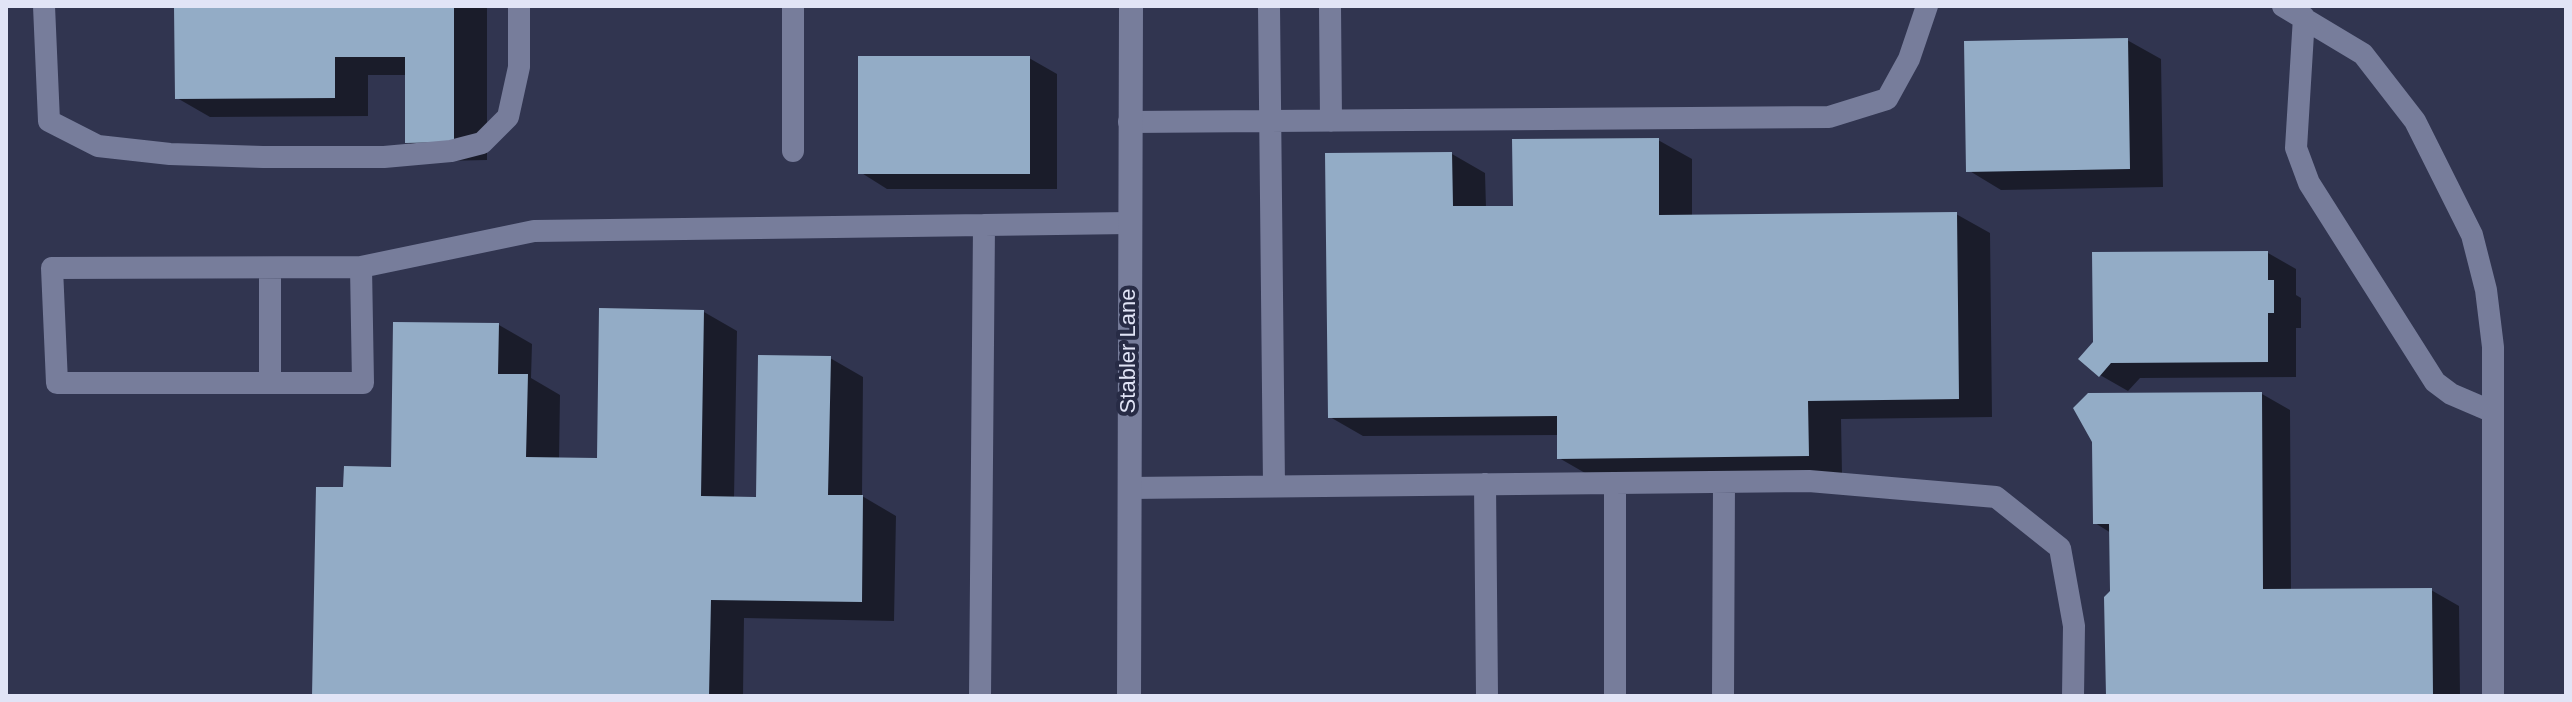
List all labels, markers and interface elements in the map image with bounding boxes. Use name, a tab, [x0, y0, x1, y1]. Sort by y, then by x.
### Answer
street label: Stabler Lane	[1116, 289, 1142, 413]

